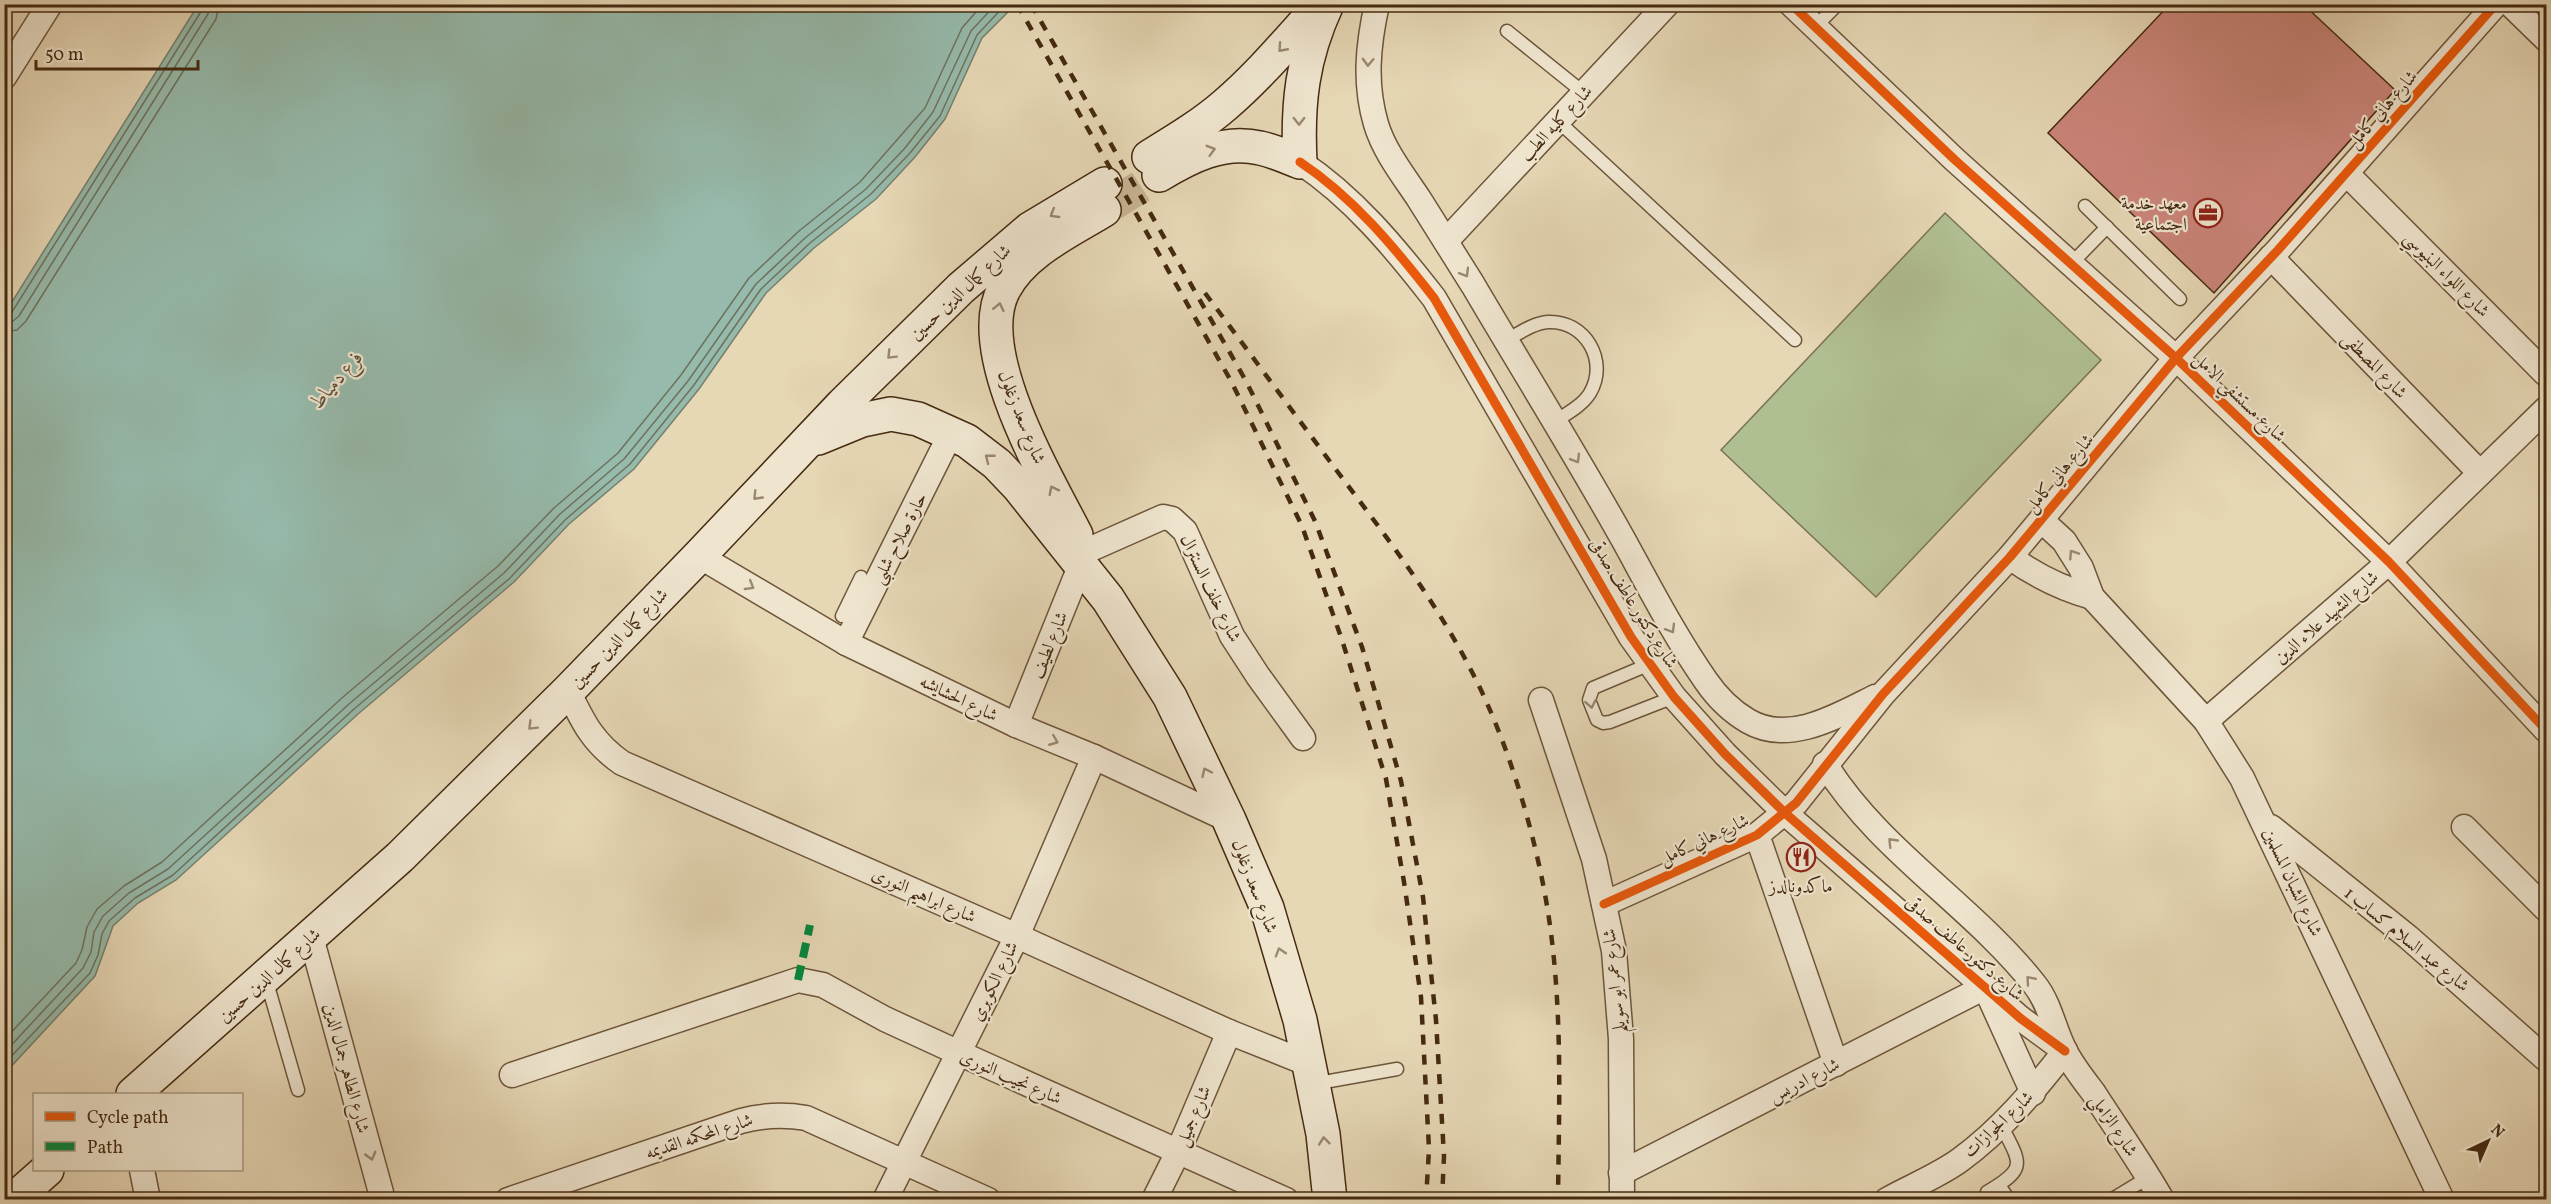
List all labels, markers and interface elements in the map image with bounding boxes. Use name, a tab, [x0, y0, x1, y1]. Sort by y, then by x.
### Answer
scale bar	[36, 33, 198, 71]
one-way arrow	[1278, 41, 1289, 52]
text: 50 m	[45, 43, 84, 68]
one-way arrow	[1362, 58, 1375, 67]
street label: شارع هاني كامل	[2342, 65, 2425, 155]
street label: شارع كليه الطب	[1515, 80, 1600, 169]
one-way arrow	[1293, 117, 1305, 126]
one-way arrow	[1206, 145, 1216, 158]
place label: معهد خدمة اجتماعية	[2121, 192, 2187, 238]
office icon: معهد خدمة اجتماعية	[2192, 197, 2224, 229]
one-way arrow	[1050, 207, 1060, 219]
street label: شارع اللواء البنيوسي	[2395, 226, 2495, 326]
street label: شارع كمال الدين حسين	[905, 239, 1018, 348]
one-way arrow	[1458, 267, 1470, 277]
one-way arrow	[992, 302, 1005, 312]
street label: شارع المصطفى	[2335, 327, 2412, 406]
water label: فرع دمياط	[304, 345, 372, 417]
street label: شارع مستشفي الامل	[2184, 347, 2291, 452]
one-way arrow	[888, 348, 898, 359]
street label: شارع سعد زغلول	[990, 367, 1051, 469]
street label: شارع هاني كامل	[2020, 429, 2101, 520]
one-way arrow	[1568, 453, 1580, 463]
one-way arrow	[985, 455, 996, 466]
one-way arrow	[1049, 486, 1060, 497]
one-way arrow	[753, 489, 764, 500]
street label: حارة صلاح شلبى	[867, 489, 936, 590]
street label: شارع خلف السنترال	[1172, 530, 1247, 647]
street label: شارع دكتور عاطف صدقى	[1582, 534, 1683, 674]
one-way arrow	[2069, 550, 2080, 561]
street label: شارع الشهيد علاء الدين	[2269, 566, 2385, 671]
one-way arrow	[744, 578, 754, 590]
street label: شارع كمال الدين حسين	[566, 583, 675, 695]
street label: شارع لطيف	[1026, 608, 1076, 683]
one-way arrow	[1664, 623, 1676, 633]
street label: شارع الحشايشه	[915, 670, 1002, 730]
one-way arrow	[1584, 699, 1597, 709]
one-way arrow	[529, 718, 540, 729]
one-way arrow	[1048, 734, 1059, 746]
one-way arrow	[1201, 767, 1213, 778]
street label: شارع هاني كامل	[1656, 809, 1754, 873]
street label: شارع الشبان المسلمين	[2255, 824, 2328, 941]
street label: شارع سعد زغلول	[1223, 836, 1283, 938]
one-way arrow	[1888, 839, 1899, 849]
restaurant icon: ماكدونالدز	[1785, 841, 1817, 873]
street label: شارع ابراهيم النورى	[866, 862, 979, 934]
place label: ماكدونالدز	[1767, 875, 1833, 900]
street label: شارع عبد السلام كساب 1	[2337, 882, 2474, 1000]
street label: شارع دكتور عاطف صدقى	[1899, 891, 2029, 1008]
street label: شارع كمال الدين حسين	[213, 923, 328, 1030]
street label: شارع عمر ابو سويلم	[1598, 927, 1637, 1034]
street label: شارع الكوبري	[965, 938, 1026, 1026]
one-way arrow	[1275, 947, 1287, 958]
one-way arrow	[2026, 976, 2037, 987]
street label: شارع الطاهر جمال الدين	[315, 1001, 375, 1136]
street label: شارع نجيب النورى	[955, 1045, 1065, 1113]
street label: شارع ادريس	[1765, 1053, 1845, 1111]
street label: شارع جميل	[1170, 1082, 1219, 1151]
street label: شارع الجوازات	[1958, 1086, 2040, 1165]
street label: شارع الزاملي	[2080, 1090, 2143, 1164]
legend	[33, 1093, 243, 1171]
text: Cycle path	[87, 1106, 169, 1131]
street label: شارع المحكمه القديمه	[643, 1108, 757, 1168]
north arrow	[2458, 1111, 2518, 1171]
text: N	[2485, 1120, 2509, 1144]
text: Path	[87, 1136, 123, 1161]
one-way arrow	[1318, 1137, 1331, 1146]
one-way arrow	[363, 1151, 376, 1161]

